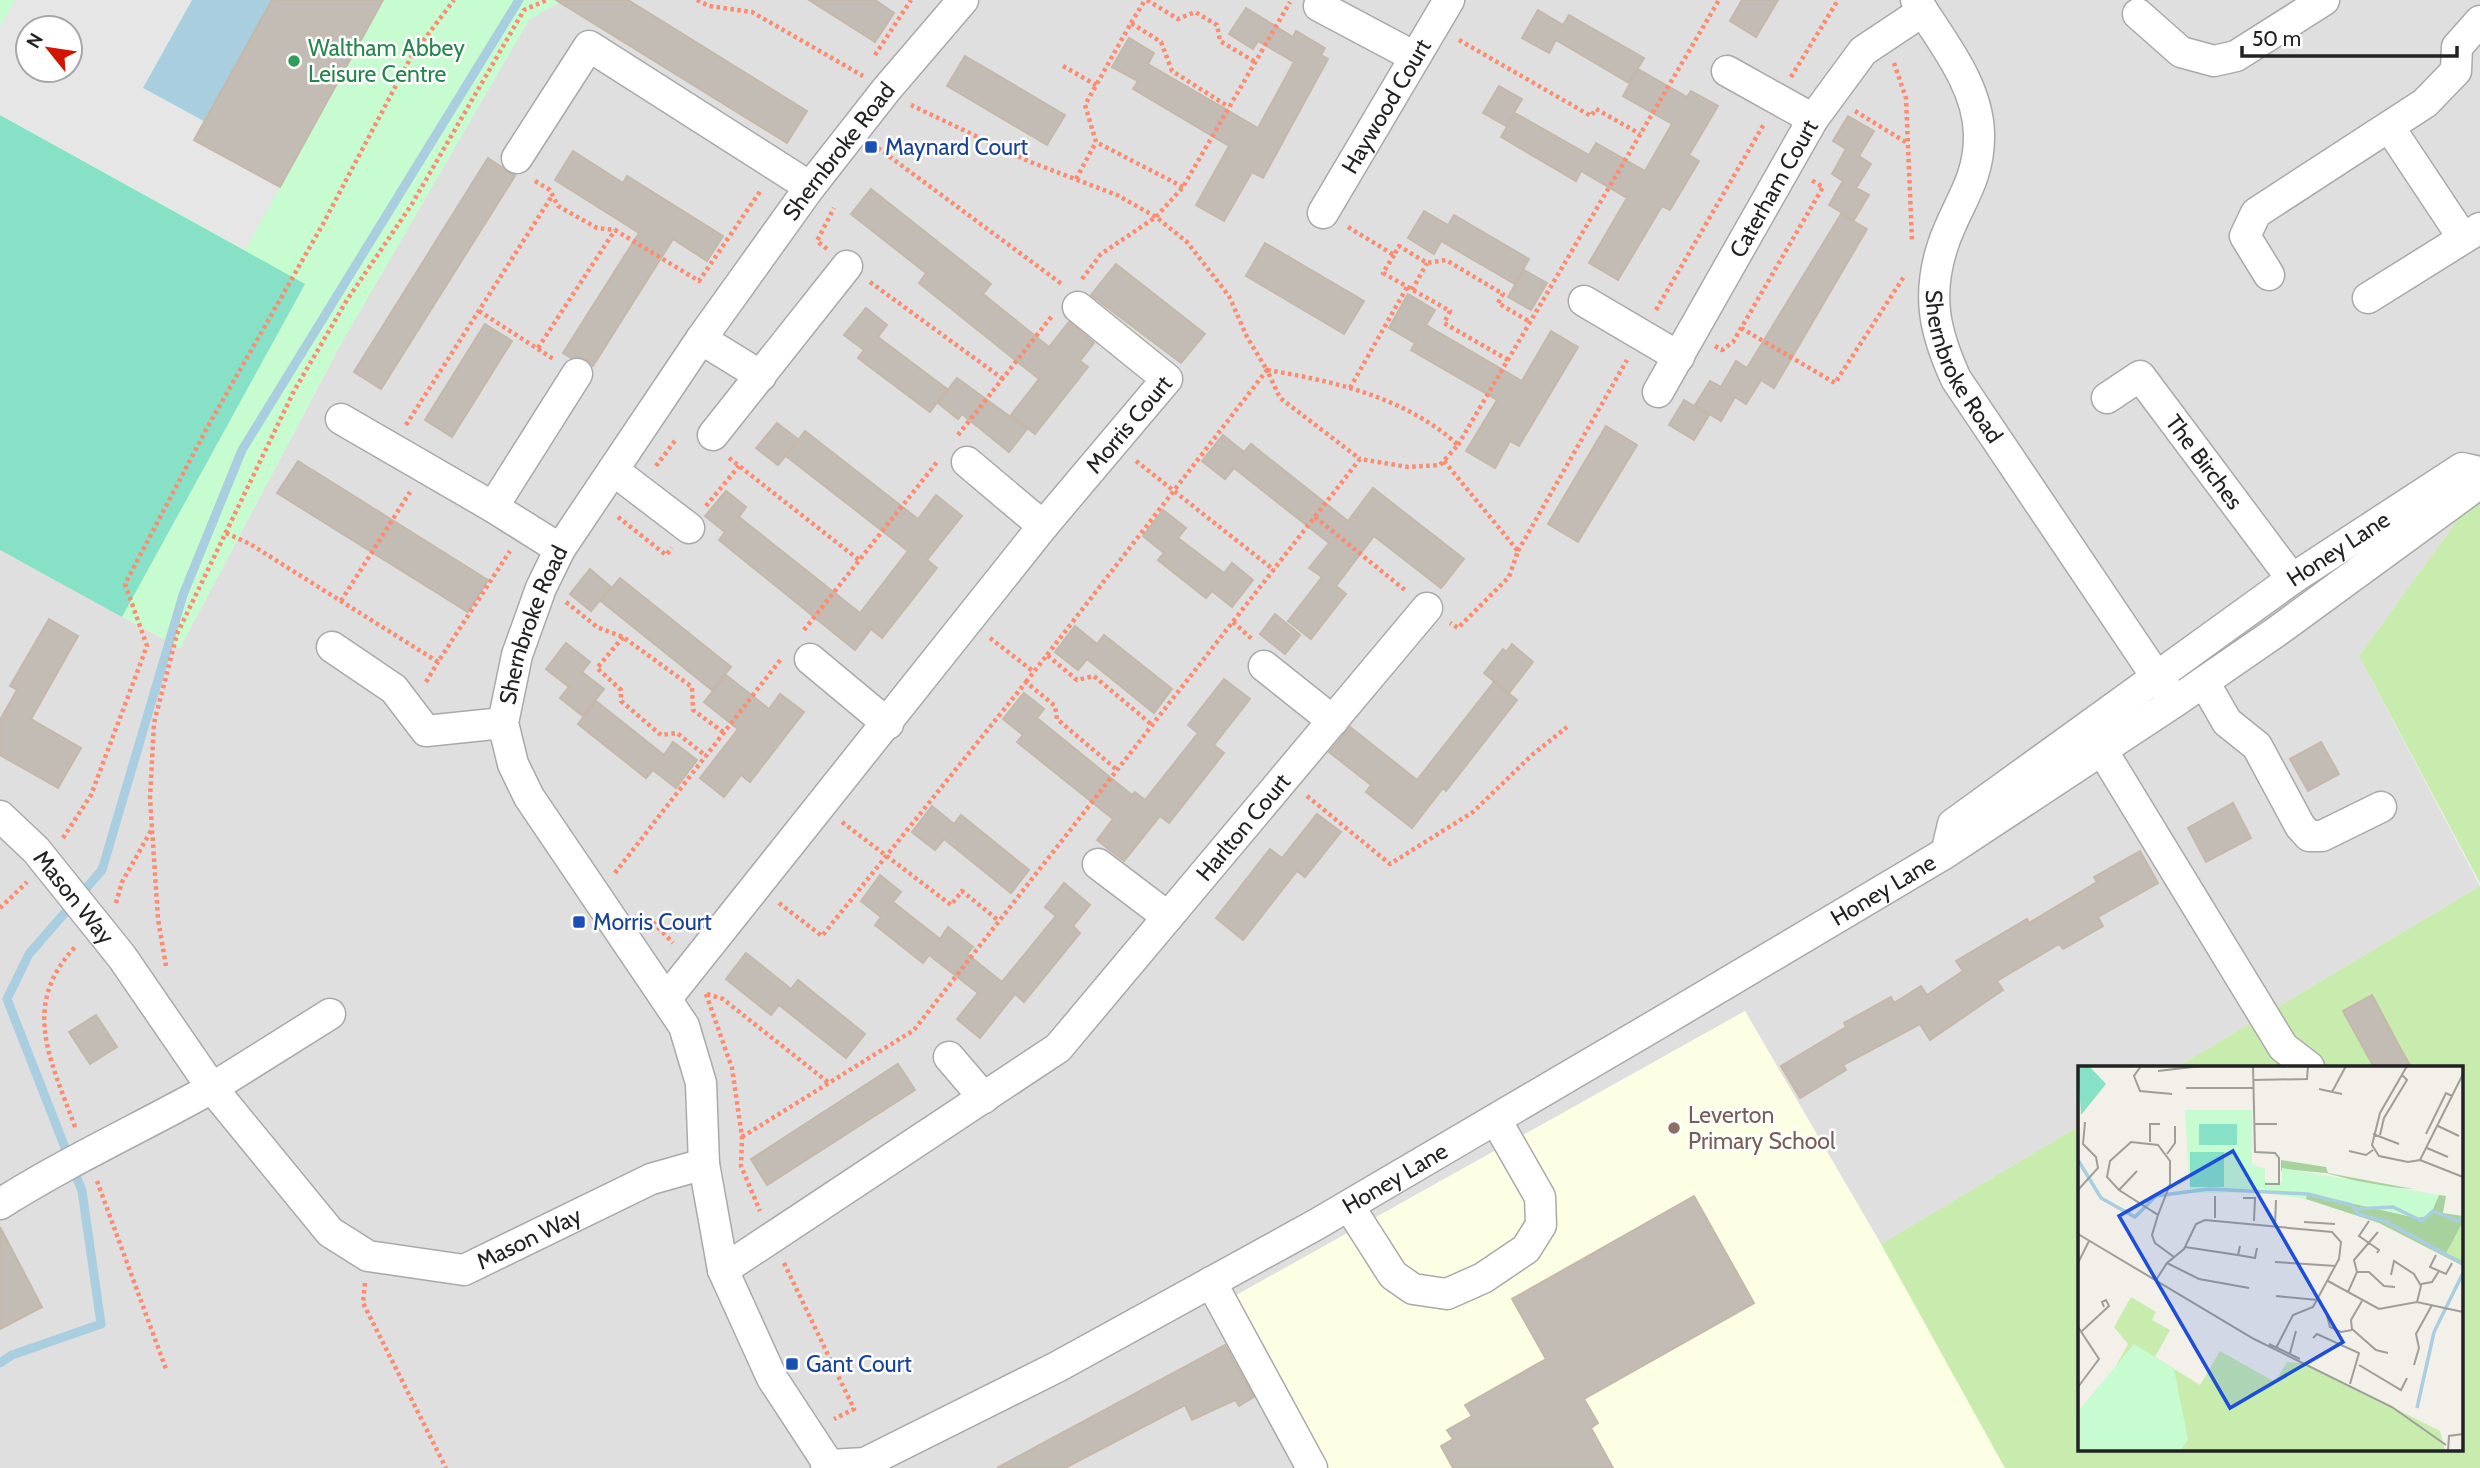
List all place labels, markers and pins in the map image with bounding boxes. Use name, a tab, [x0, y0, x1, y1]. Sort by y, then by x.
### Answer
place label: Waltham Abbey Leisure Centre	[308, 34, 465, 88]
marker: Waltham Abbey Leisure Centre	[286, 53, 302, 69]
place label: Maynard Court	[885, 133, 1028, 161]
marker: Maynard Court	[863, 139, 879, 155]
place label: Morris Court	[593, 908, 712, 936]
marker: Morris Court	[571, 914, 587, 930]
place label: Leverton Primary School	[1688, 1101, 1836, 1155]
marker: Leverton Primary School	[1666, 1120, 1682, 1136]
place label: Gant Court	[806, 1350, 912, 1378]
marker: Gant Court	[784, 1356, 800, 1372]

